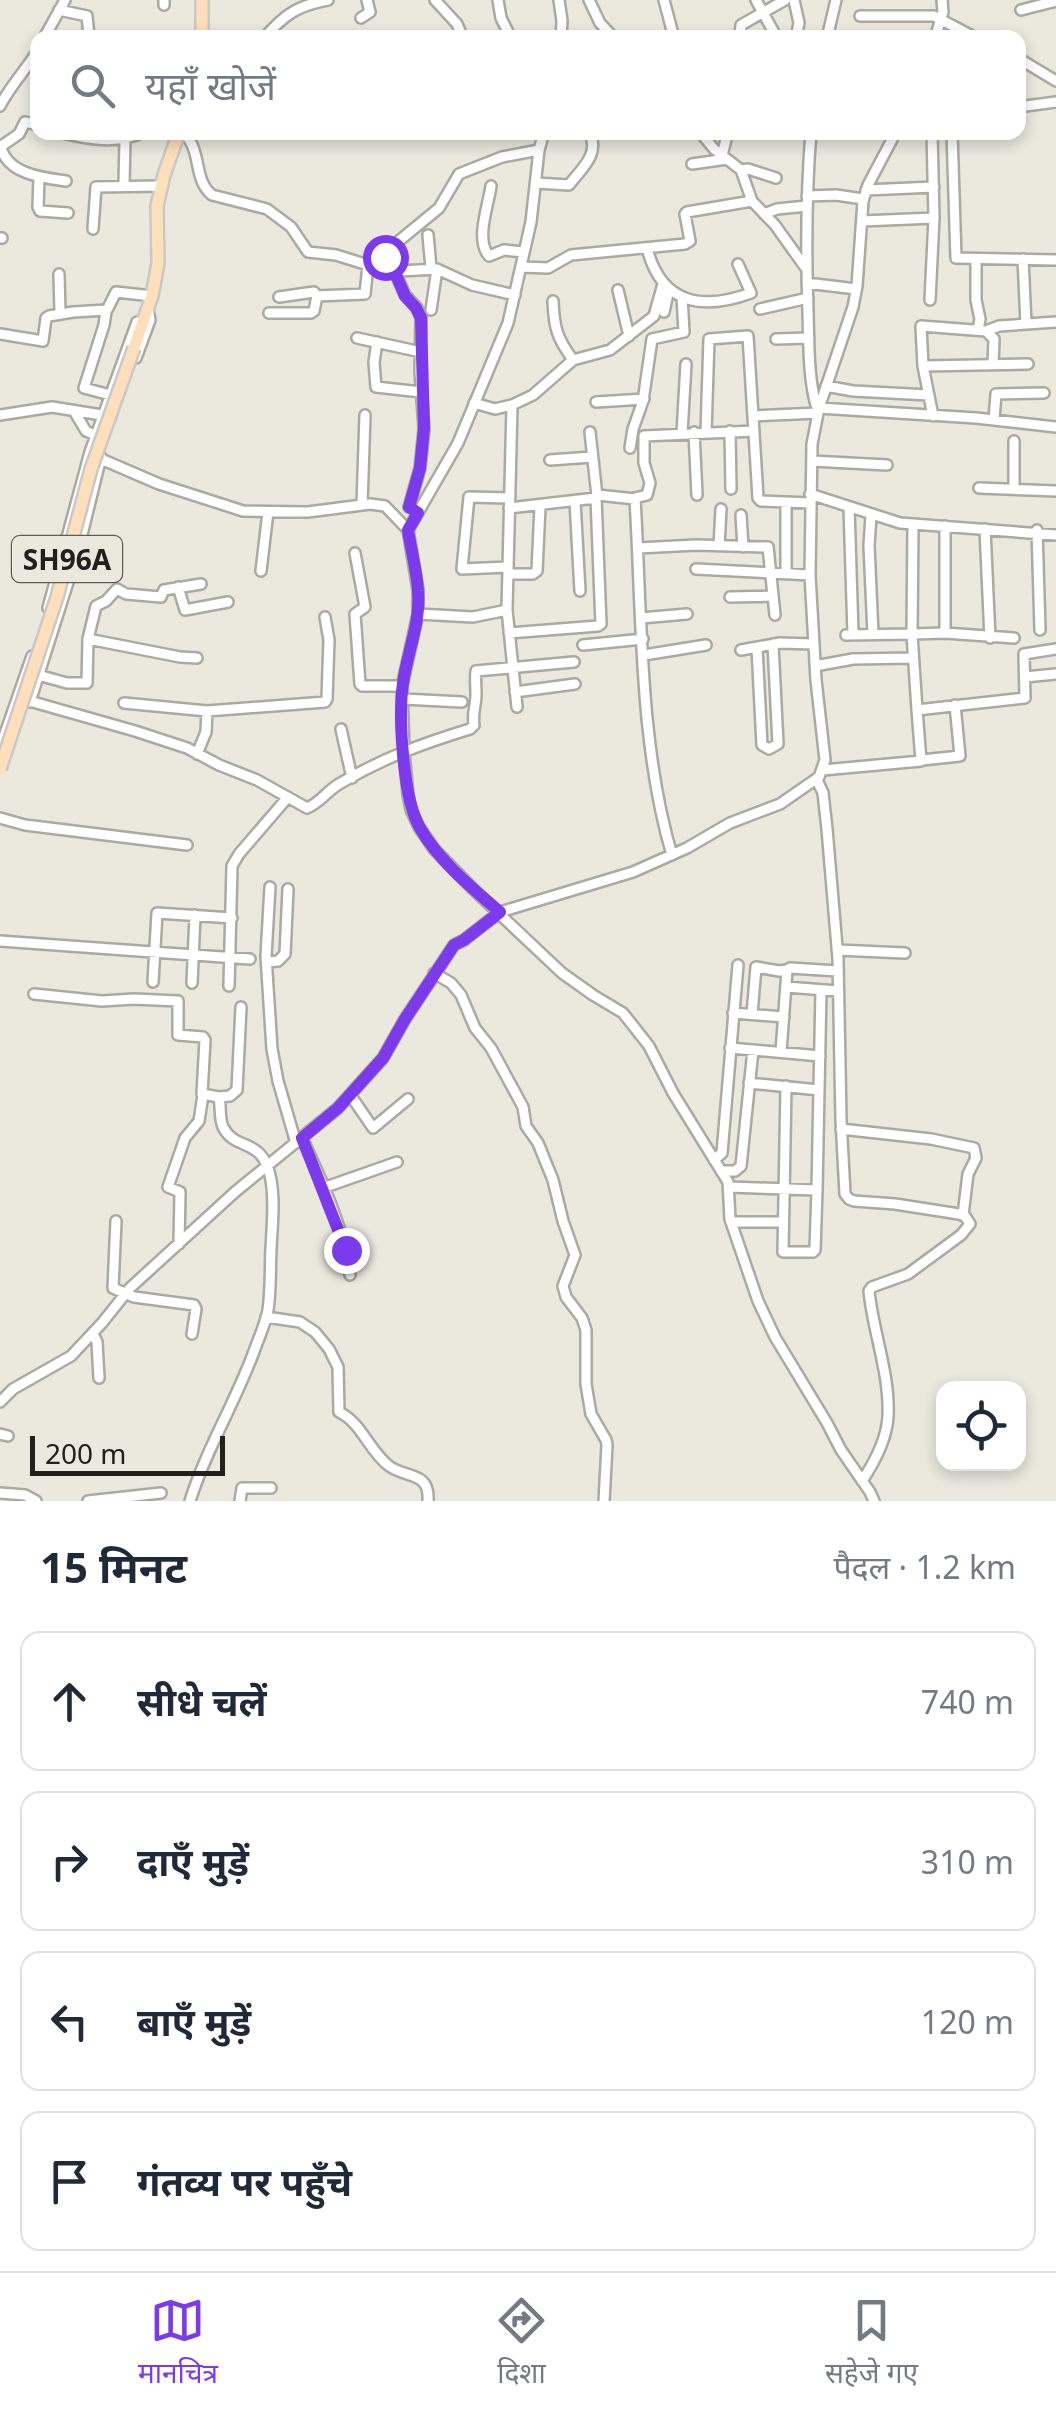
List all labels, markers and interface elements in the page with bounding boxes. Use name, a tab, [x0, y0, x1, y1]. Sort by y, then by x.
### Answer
search box	[30, 30, 1026, 140]
icon: search	[65, 58, 120, 113]
text: यहाँ खोजें	[145, 59, 276, 111]
route start	[363, 235, 409, 281]
road number: SH96A	[12, 536, 122, 582]
route end	[324, 1228, 370, 1274]
map controls	[936, 1381, 1026, 1471]
button: locate	[936, 1381, 1026, 1471]
scale bar	[30, 1431, 225, 1476]
text: 200 m	[45, 1434, 127, 1472]
text: 15 मिनट	[40, 1538, 187, 1595]
text: पैदल · 1.2 km	[833, 1545, 1016, 1588]
icon: ahead	[42, 1674, 97, 1729]
text: सीधे चलें	[137, 1675, 267, 1727]
text: 740 m	[921, 1680, 1014, 1723]
icon: right	[42, 1834, 97, 1889]
text: दाएँ मुड़ें	[137, 1835, 249, 1887]
text: 310 m	[921, 1840, 1014, 1883]
icon: left	[42, 1994, 97, 2049]
text: बाएँ मुड़ें	[137, 1995, 251, 2047]
text: 120 m	[921, 2000, 1014, 2043]
icon: arrive	[42, 2154, 97, 2209]
text: गंतव्य पर पहुँचे	[137, 2155, 352, 2207]
tab: मानचित्र	[138, 2293, 218, 2391]
tab: दिशा	[494, 2293, 549, 2391]
tab: सहेजे गए	[825, 2293, 918, 2391]

